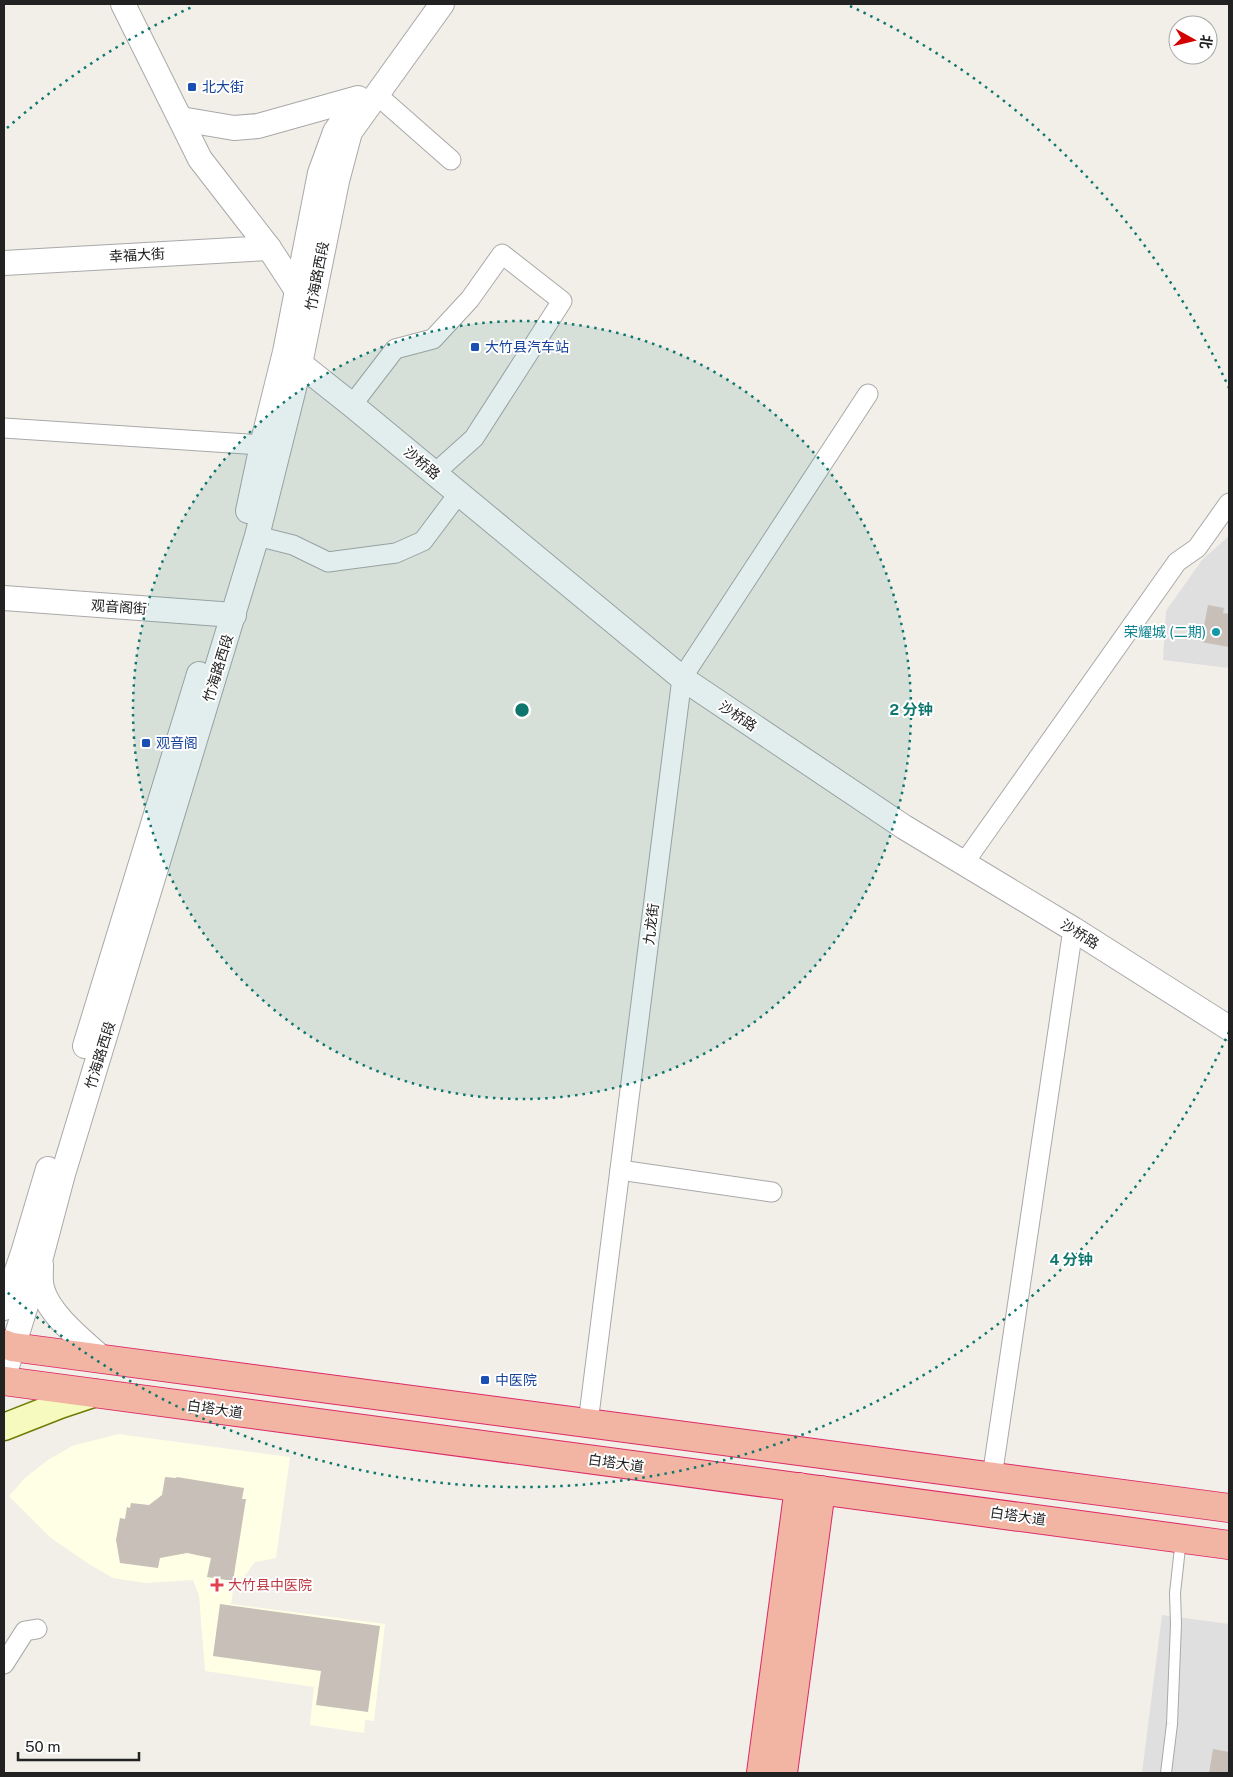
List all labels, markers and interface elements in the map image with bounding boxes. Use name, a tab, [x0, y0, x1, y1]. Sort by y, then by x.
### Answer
north arrow	[1168, 15, 1218, 65]
text: 北	[1197, 34, 1215, 50]
place label: 北大街	[202, 79, 244, 95]
marker: 北大街	[186, 81, 198, 93]
street label: 竹海路西段	[302, 240, 332, 312]
street label: 幸福大街	[109, 246, 165, 264]
place label: 大竹县汽车站	[485, 339, 569, 355]
marker: 大竹县汽车站	[469, 341, 481, 353]
street label: 沙桥路	[401, 443, 443, 483]
street label: 观音阁街	[91, 597, 147, 617]
place label: 荣耀城 (二期)	[1124, 624, 1206, 640]
marker: 荣耀城 (二期)	[1210, 626, 1222, 638]
street label: 竹海路西段	[200, 632, 236, 704]
street label: 沙桥路	[716, 698, 760, 734]
centre of rings	[513, 701, 531, 719]
text: 2 分钟	[890, 701, 932, 718]
place label: 观音阁	[156, 735, 198, 751]
marker: 观音阁	[140, 737, 152, 749]
street label: 九龙街	[641, 902, 661, 946]
street label: 沙桥路	[1058, 916, 1102, 952]
street label: 竹海路西段	[82, 1019, 118, 1091]
text: 4 分钟	[1049, 1251, 1093, 1268]
place label: 中医院	[495, 1372, 537, 1388]
marker: 中医院	[479, 1374, 491, 1386]
street label: 白塔大道	[186, 1397, 244, 1421]
street label: 白塔大道	[587, 1451, 645, 1475]
street label: 白塔大道	[989, 1504, 1047, 1528]
place label: 大竹县中医院	[228, 1577, 312, 1593]
marker: 大竹县中医院	[210, 1578, 224, 1592]
scale bar	[18, 1730, 139, 1762]
text: 50 m	[25, 1738, 60, 1755]

